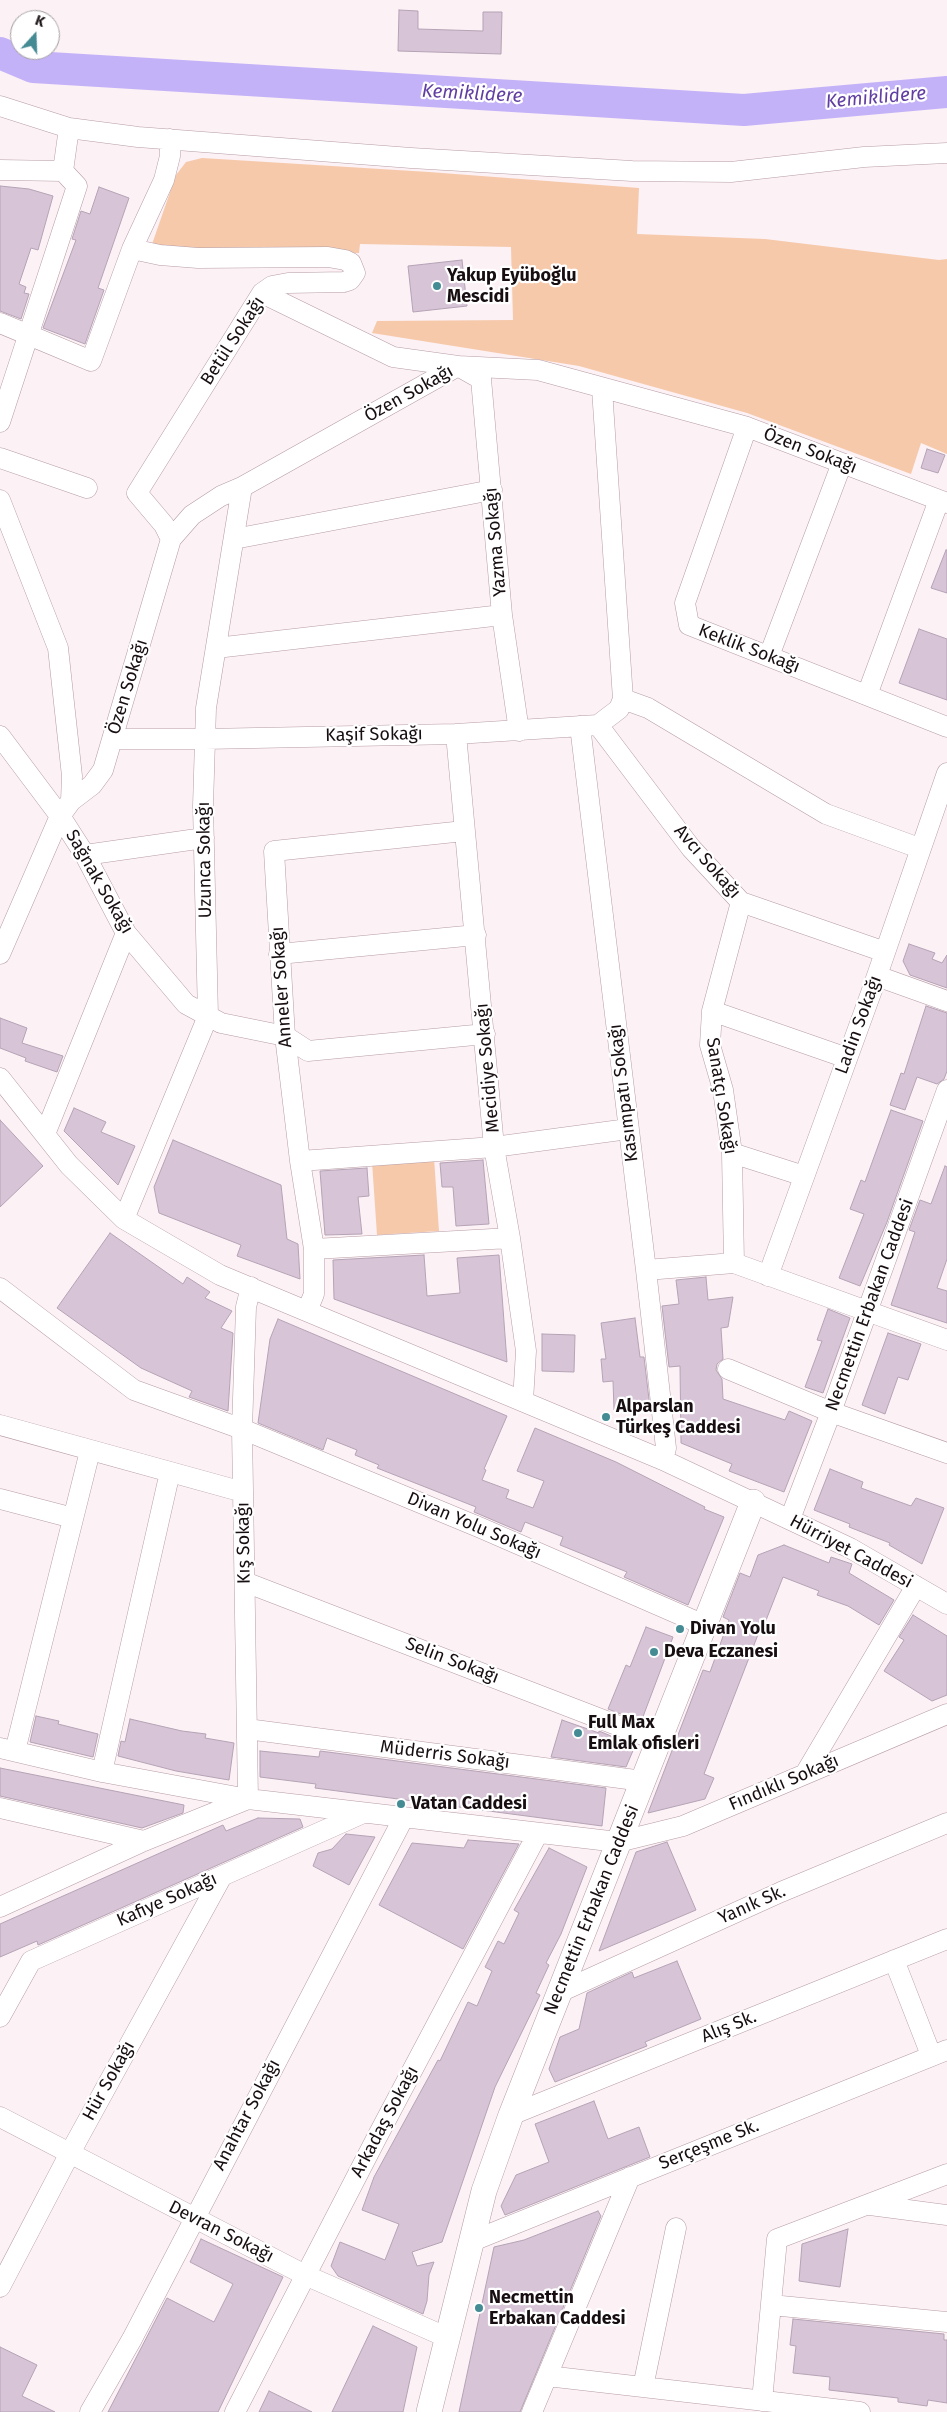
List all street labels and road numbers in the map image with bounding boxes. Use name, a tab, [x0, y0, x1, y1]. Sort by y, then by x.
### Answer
street label: Betül Sokağı	[196, 293, 270, 389]
street label: Özen Sokağı	[361, 361, 457, 427]
street label: Özen Sokağı	[760, 423, 860, 479]
street label: Yazma Sokağı	[480, 487, 512, 597]
street label: Keklik Sokağı	[695, 620, 803, 678]
street label: Özen Sokağı	[103, 637, 153, 737]
street label: Kaşif Sokağı	[325, 723, 423, 747]
street label: Uzunca Sokağı	[193, 801, 217, 919]
street label: Avcı Sokağı	[669, 821, 745, 903]
street label: Sağnak Sokağı	[61, 826, 137, 938]
street label: Anneler Sokağı	[267, 926, 297, 1048]
street label: Ladin Sokağı	[831, 973, 887, 1077]
street label: Mecidiye Sokağı	[472, 1002, 504, 1134]
street label: Kasımpatı Sokağı	[605, 1023, 643, 1163]
street label: Sanatçı Sokağı	[701, 1036, 741, 1156]
street label: Necmettin Erbakan Caddesi	[821, 1196, 919, 1414]
street label: Divan Yolu Sokağı	[404, 1488, 544, 1564]
street label: Kış Sokağı	[232, 1502, 256, 1584]
street label: Hürriyet Caddesi	[786, 1511, 916, 1593]
street label: Selin Sokağı	[402, 1633, 502, 1689]
street label: Müderris Sokağı	[379, 1736, 511, 1774]
street label: Fındıklı Sokağı	[726, 1750, 842, 1816]
street label: Necmettin Erbakan Caddesi	[540, 1802, 644, 2018]
street label: Kafiye Sokağı	[114, 1868, 220, 1932]
street label: Yanık Sk.	[715, 1881, 789, 1929]
street label: Alış Sk.	[698, 2006, 760, 2048]
street label: Hür Sokağı	[78, 2037, 140, 2125]
street label: Anahtar Sokağı	[209, 2056, 285, 2174]
street label: Arkadaş Sokağı	[347, 2063, 423, 2181]
street label: Serçeşme Sk.	[656, 2115, 762, 2175]
street label: Devran Sokağı	[165, 2196, 277, 2268]

